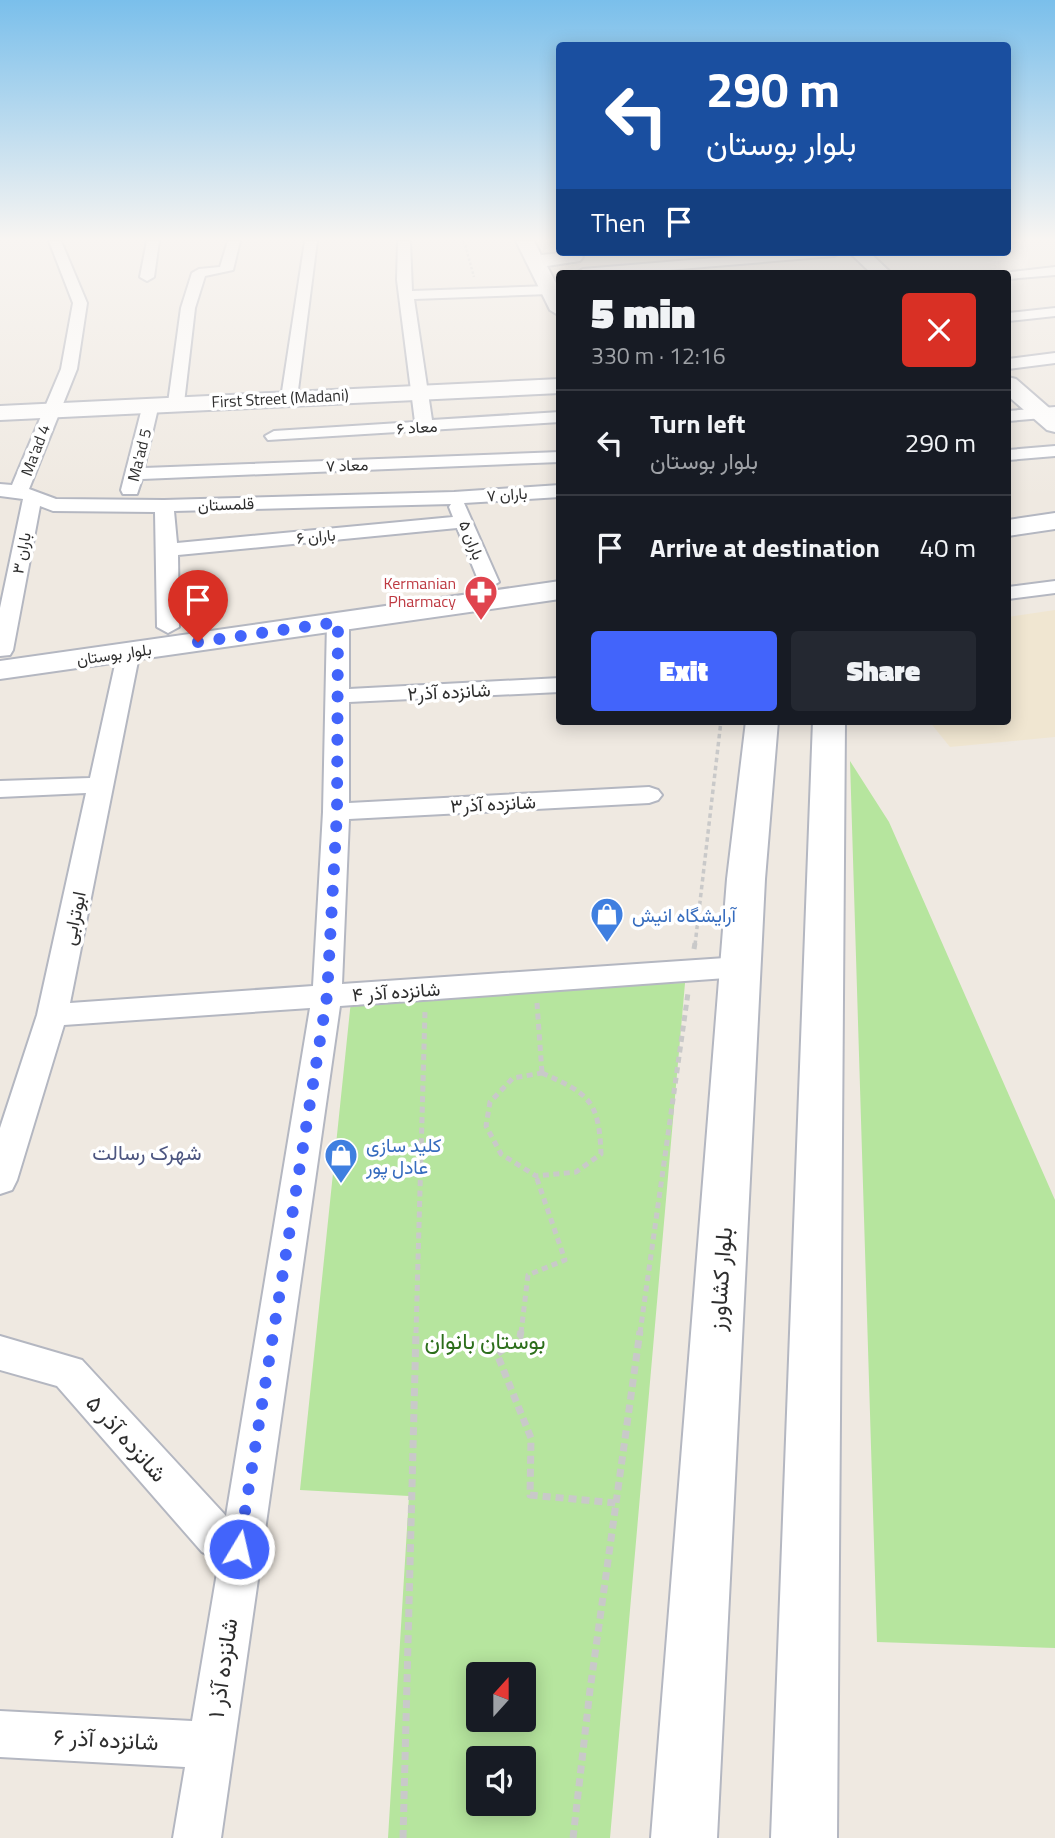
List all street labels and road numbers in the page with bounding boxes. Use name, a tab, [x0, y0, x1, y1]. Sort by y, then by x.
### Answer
street label: First Street (Madani)	[211, 382, 349, 414]
street label: معاد ۶	[396, 414, 438, 440]
street label: Ma'ad 4	[14, 421, 56, 479]
street label: Ma'ad 5	[121, 426, 157, 484]
street label: معاد ۷	[325, 452, 369, 478]
street label: باران ۷	[486, 481, 528, 507]
street label: قلمستان	[197, 491, 255, 517]
street label: باران ۵	[453, 517, 491, 563]
street label: باران ۶	[295, 522, 337, 550]
street label: باران ۳	[5, 530, 37, 576]
street label: بلوار بوستان	[75, 637, 153, 671]
street label: شانزده آذر۲	[407, 674, 491, 708]
street label: شانزده آذر۳	[449, 786, 537, 820]
street label: ابوترابی	[53, 888, 93, 948]
street label: شانزده آذر ۴	[351, 973, 441, 1009]
street label: بلوار کشاورز	[699, 1226, 741, 1333]
street label: شانزده آذر ۵	[78, 1386, 176, 1490]
street label: شانزده آذر ۱	[198, 1616, 246, 1720]
street label: شانزده آذر ۶	[53, 1719, 159, 1759]

